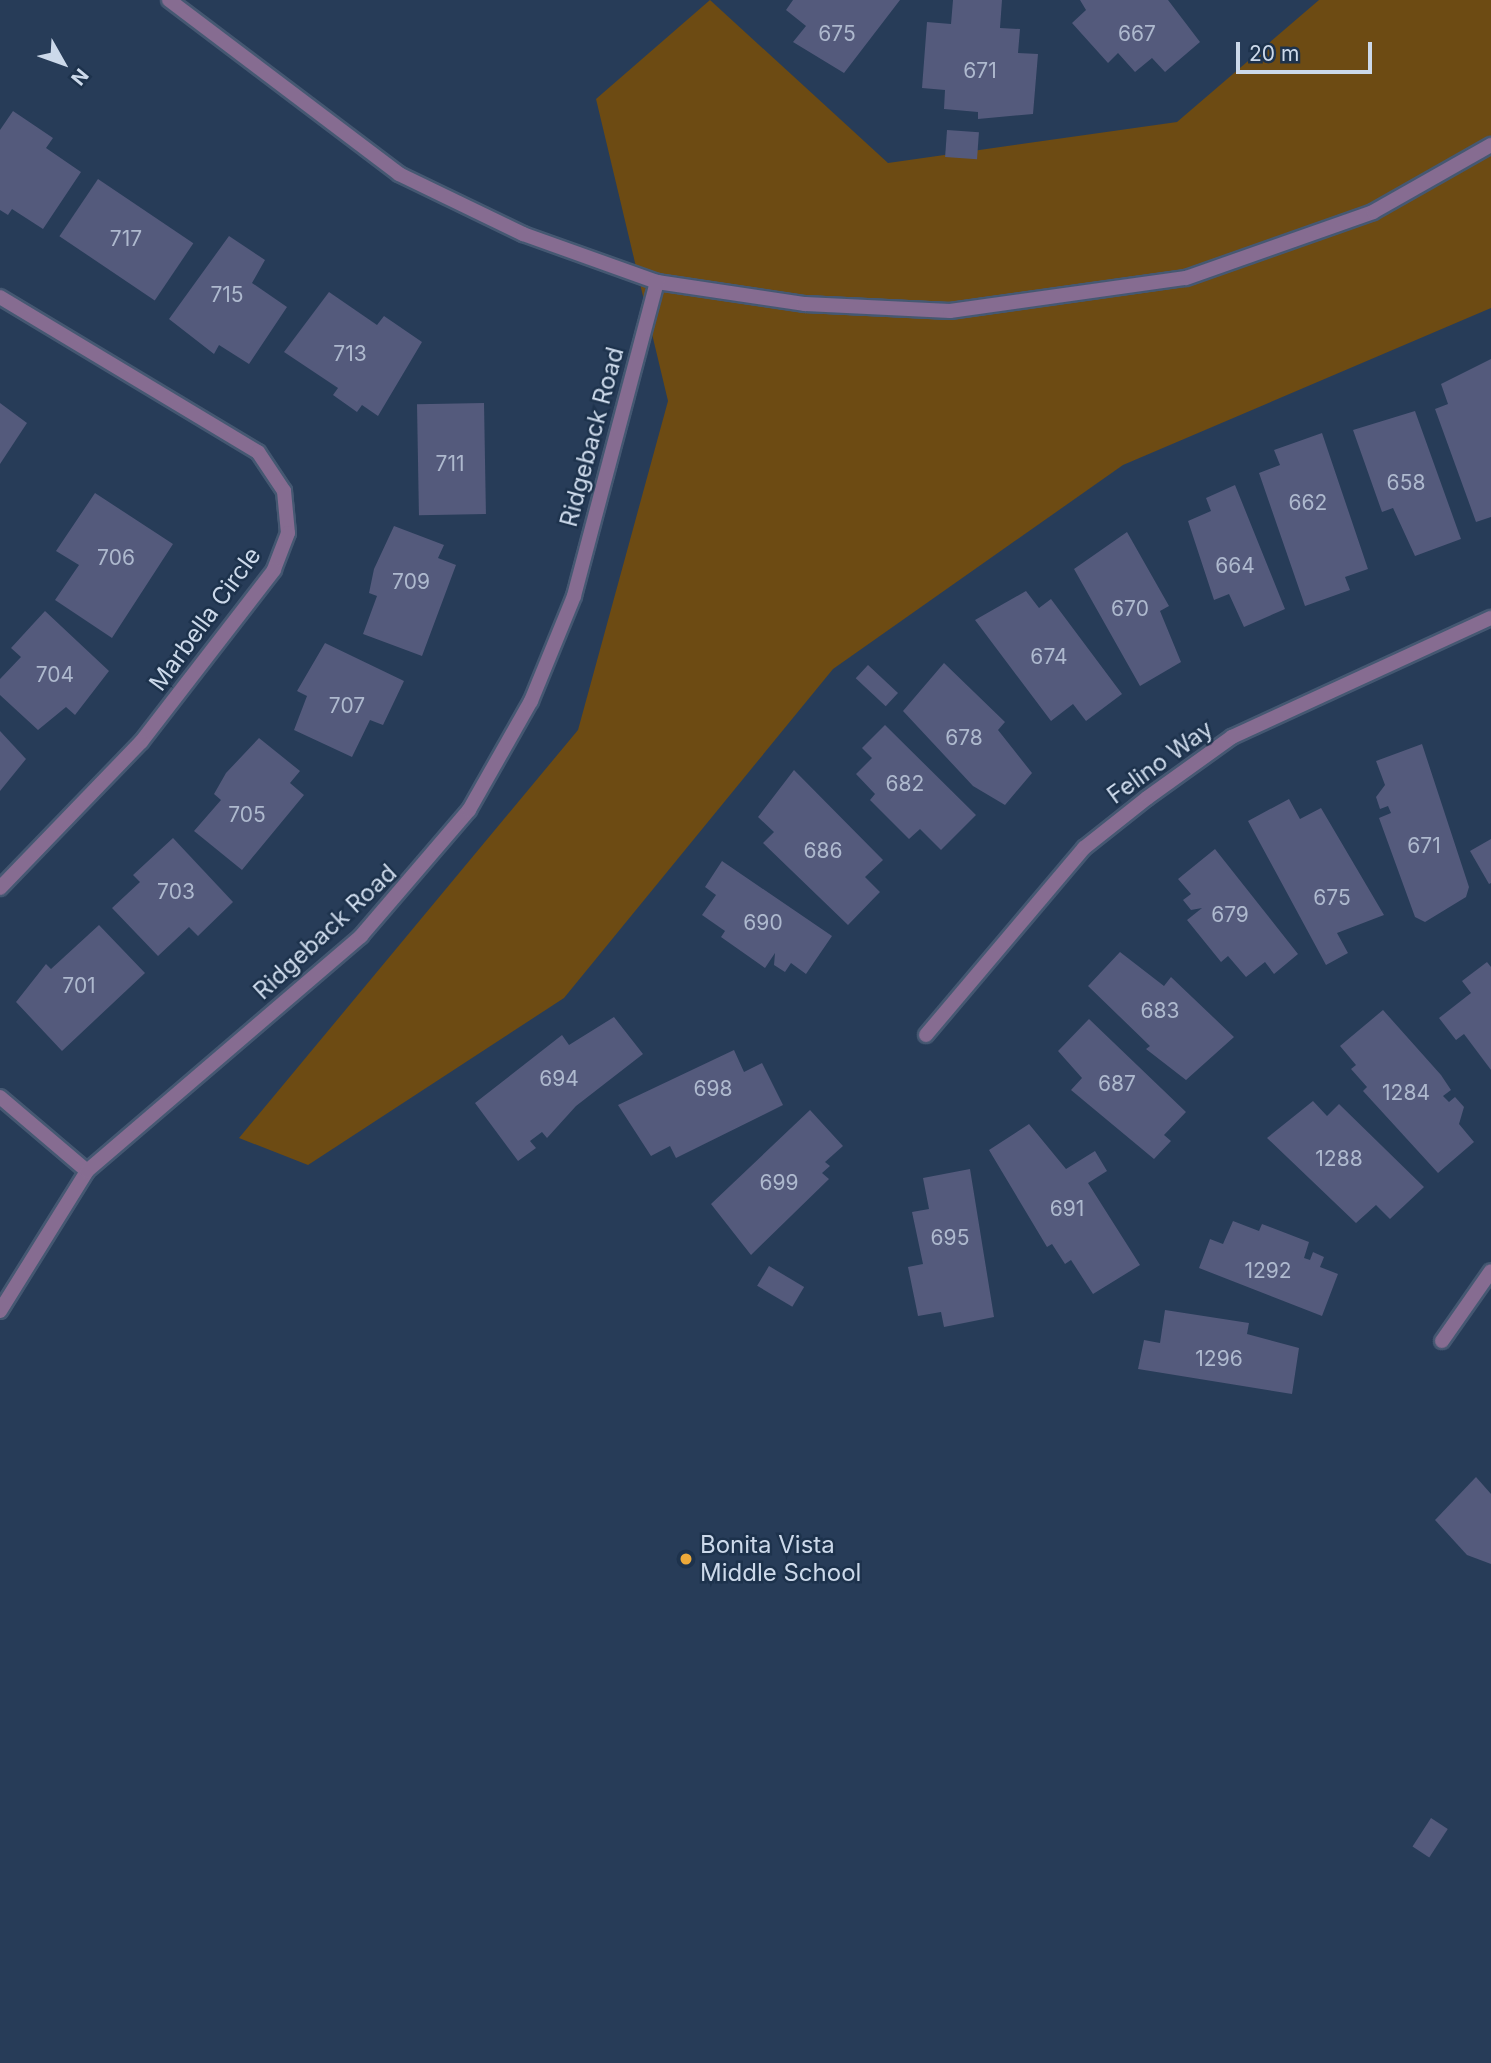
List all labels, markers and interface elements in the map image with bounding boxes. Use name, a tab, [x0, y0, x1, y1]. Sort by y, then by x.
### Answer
house number: 675	[818, 21, 856, 47]
house number: 667	[1118, 21, 1156, 47]
north arrow	[28, 28, 98, 98]
scale bar	[1239, 28, 1376, 72]
text: 20 m	[1249, 41, 1299, 66]
house number: 671	[963, 58, 997, 84]
text: N	[66, 64, 93, 90]
house number: 717	[110, 226, 142, 252]
house number: 715	[210, 282, 244, 308]
house number: 713	[333, 341, 367, 367]
street label: Ridgeback Road	[554, 344, 630, 530]
house number: 711	[436, 451, 464, 477]
house number: 658	[1387, 470, 1425, 496]
house number: 662	[1289, 490, 1327, 516]
street label: Marbella Circle	[143, 542, 267, 696]
house number: 706	[97, 545, 135, 571]
house number: 664	[1215, 553, 1255, 579]
house number: 709	[392, 569, 430, 595]
house number: 670	[1111, 596, 1149, 622]
house number: 674	[1030, 644, 1068, 670]
house number: 704	[36, 662, 74, 688]
house number: 707	[329, 693, 365, 719]
street label: Felino Way	[1102, 714, 1218, 810]
house number: 678	[945, 725, 983, 751]
house number: 682	[886, 771, 924, 797]
house number: 705	[228, 802, 266, 828]
house number: 671	[1407, 833, 1441, 859]
house number: 686	[803, 838, 843, 864]
street label: Ridgeback Road	[248, 859, 402, 1005]
house number: 703	[157, 879, 195, 905]
house number: 675	[1313, 885, 1351, 911]
house number: 679	[1211, 902, 1249, 928]
house number: 690	[743, 910, 783, 936]
house number: 701	[62, 973, 96, 999]
house number: 683	[1141, 998, 1179, 1024]
house number: 694	[539, 1066, 579, 1092]
house number: 687	[1098, 1071, 1136, 1097]
house number: 698	[693, 1076, 733, 1102]
house number: 1284	[1382, 1080, 1430, 1106]
house number: 1288	[1315, 1146, 1363, 1172]
house number: 699	[759, 1170, 799, 1196]
house number: 691	[1050, 1196, 1084, 1222]
house number: 695	[931, 1225, 969, 1251]
house number: 1292	[1244, 1258, 1292, 1284]
house number: 1296	[1195, 1346, 1243, 1372]
place label: Bonita Vista Middle School	[700, 1531, 861, 1587]
marker: Bonita Vista Middle School	[678, 1551, 694, 1567]

